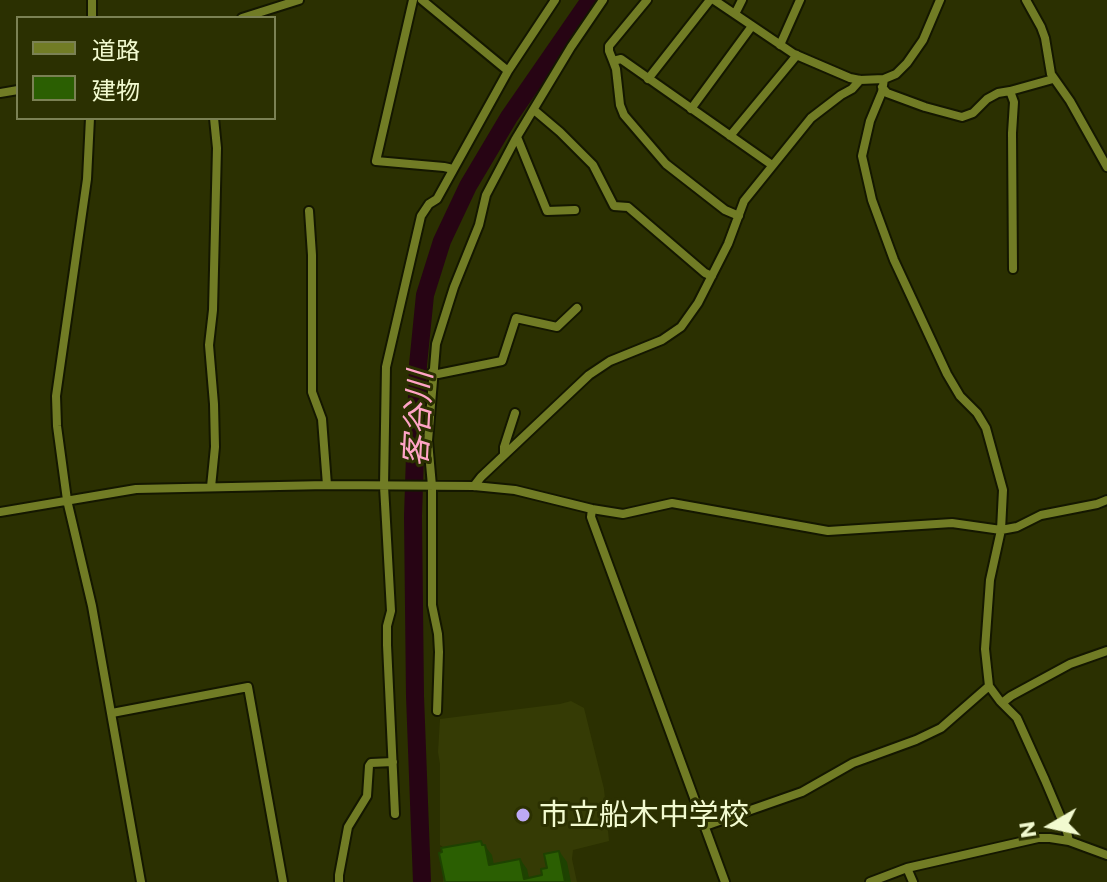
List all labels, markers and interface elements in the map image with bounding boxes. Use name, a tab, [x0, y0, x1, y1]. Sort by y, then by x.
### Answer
legend	[16, 16, 276, 120]
text: 道路	[92, 35, 140, 64]
text: 建物	[92, 75, 140, 104]
water label: 客谷川	[396, 370, 440, 468]
north arrow	[1011, 786, 1091, 866]
place label: 市立船木中学校	[539, 797, 749, 833]
marker: 市立船木中学校	[514, 806, 532, 824]
text: N	[1012, 820, 1041, 840]

